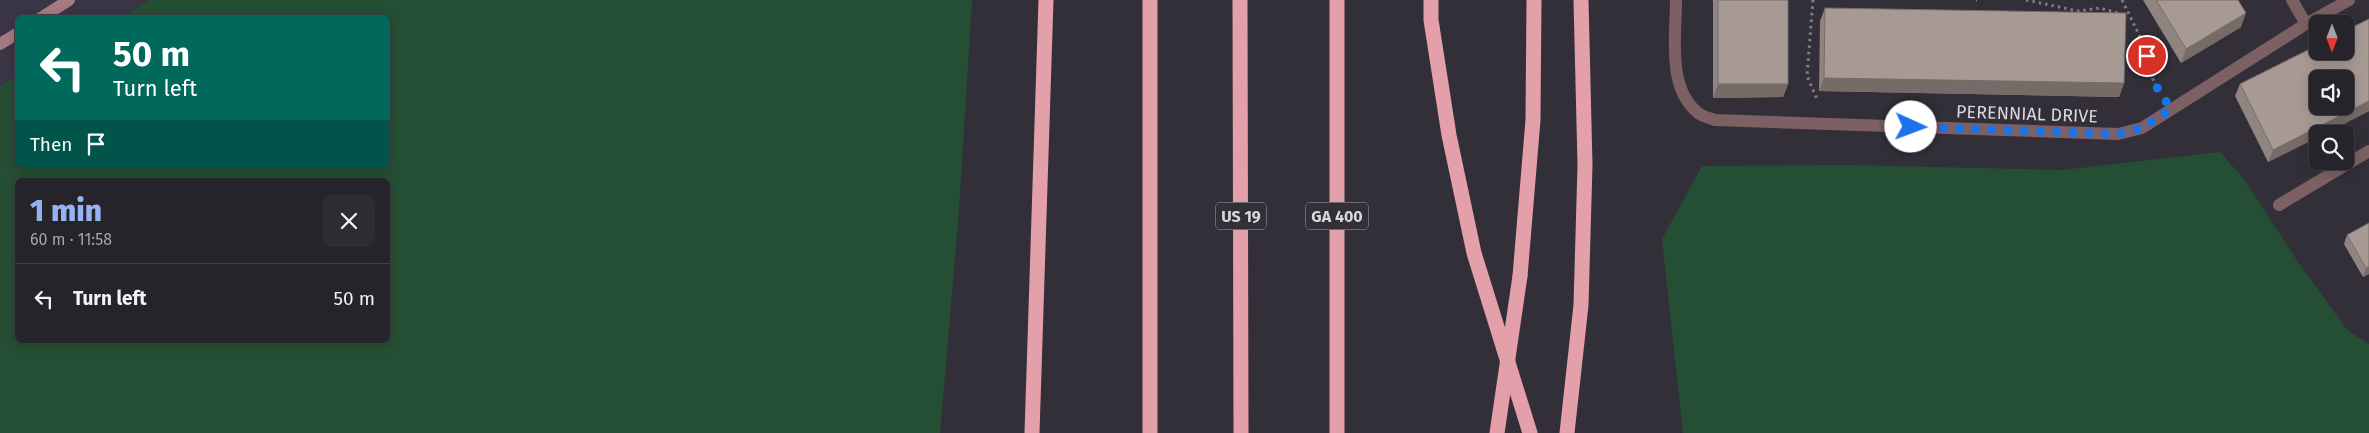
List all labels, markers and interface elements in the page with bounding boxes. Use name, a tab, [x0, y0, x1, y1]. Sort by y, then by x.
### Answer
north arrow	[2309, 15, 2354, 60]
map controls	[2309, 15, 2354, 170]
text: 50 m	[113, 33, 190, 75]
icon: left	[30, 35, 95, 100]
pin	[2126, 35, 2168, 77]
icon: arrive	[2133, 42, 2161, 70]
button: sound	[2309, 70, 2354, 115]
text: Turn left	[113, 75, 197, 102]
position arrow	[1884, 100, 1936, 152]
street label: PERENNIAL DRIVE	[1956, 101, 2098, 127]
button: search	[2309, 125, 2354, 170]
icon: arrive	[82, 130, 110, 158]
text: Then	[30, 133, 72, 156]
text: 1 min	[30, 193, 102, 229]
button: close	[323, 195, 375, 247]
road number: US 19	[1216, 202, 1266, 230]
road number: GA 400	[1306, 202, 1368, 230]
text: 60 m · 11:58	[30, 230, 112, 249]
icon: left	[30, 285, 58, 313]
text: Turn left	[73, 287, 147, 310]
text: 50 m	[334, 287, 375, 310]

